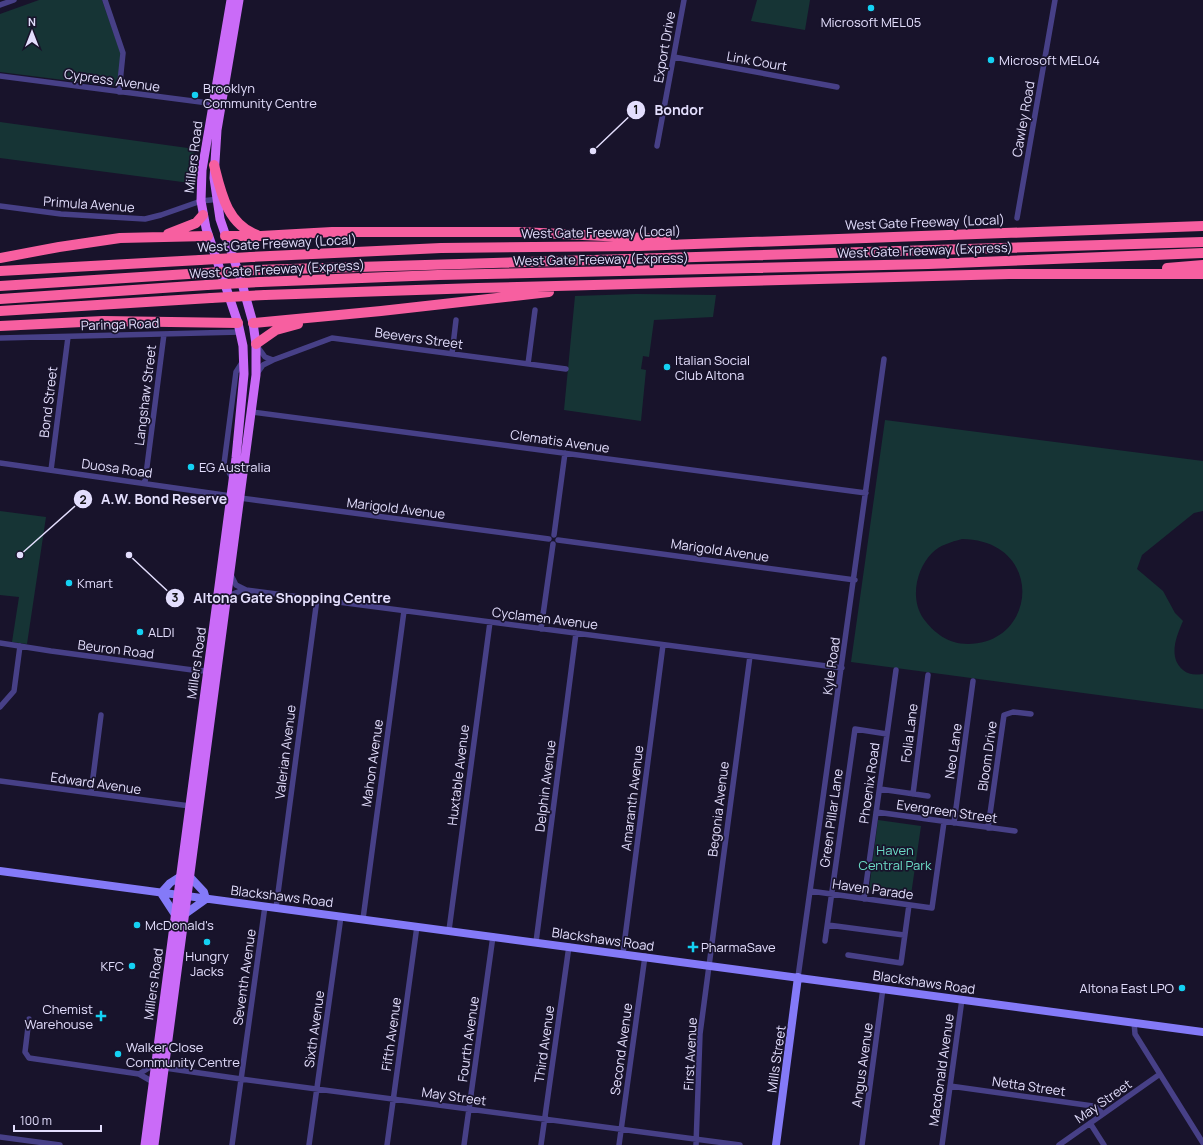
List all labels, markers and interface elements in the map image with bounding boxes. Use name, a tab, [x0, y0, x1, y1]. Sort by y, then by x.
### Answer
marker: Microsoft MEL05	[866, 3, 876, 13]
street label: Export Drive	[649, 9, 679, 84]
north arrow	[12, 12, 52, 52]
place label: Microsoft MEL05	[821, 13, 921, 31]
text: N	[28, 14, 36, 29]
street label: Link Court	[725, 47, 789, 75]
place label: Microsoft MEL04	[999, 51, 1100, 69]
marker: Microsoft MEL04	[986, 55, 996, 65]
street label: Cypress Avenue	[63, 64, 162, 96]
place label: Brooklyn Community Centre	[203, 79, 317, 112]
street label: Cawley Road	[1007, 80, 1039, 158]
marker: Brooklyn Community Centre	[190, 90, 200, 100]
callout: Bondor	[626, 97, 711, 123]
text: Bondor	[654, 100, 704, 119]
text: 1	[633, 101, 639, 118]
street label: Millers Road	[180, 120, 206, 194]
street label: Primula Avenue	[43, 192, 136, 216]
street label: West Gate Freeway (Local)	[845, 210, 1005, 234]
street label: West Gate Freeway (Local)	[521, 222, 681, 242]
street label: West Gate Freeway (Local)	[197, 230, 357, 256]
street label: West Gate Freeway (Express)	[837, 238, 1013, 262]
street label: West Gate Freeway (Express)	[513, 248, 689, 270]
street label: West Gate Freeway (Express)	[189, 255, 365, 283]
street label: Paringa Road	[80, 314, 160, 334]
street label: Beevers Street	[374, 323, 464, 353]
street label: Langshaw Street	[130, 344, 160, 446]
place label: Italian Social Club Altona	[675, 351, 750, 384]
marker: Italian Social Club Altona	[662, 362, 672, 372]
street label: Bond Street	[35, 365, 61, 439]
street label: Clematis Avenue	[509, 425, 611, 457]
street label: Duosa Road	[80, 454, 154, 482]
place label: EG Australia	[199, 458, 271, 476]
marker: EG Australia	[186, 462, 196, 472]
callout: A.W. Bond Reserve	[73, 486, 235, 512]
text: A.W. Bond Reserve	[101, 489, 227, 508]
text: 2	[79, 491, 87, 508]
street label: Marigold Avenue	[346, 493, 447, 523]
street label: Marigold Avenue	[670, 534, 771, 566]
place label: Kmart	[77, 574, 113, 592]
marker: Kmart	[64, 578, 74, 588]
callout: Altona Gate Shopping Centre	[165, 585, 398, 611]
text: Altona Gate Shopping Centre	[193, 588, 391, 607]
text: 3	[172, 589, 179, 606]
street label: Cyclamen Avenue	[491, 603, 599, 633]
place label: ALDI	[148, 623, 175, 641]
street label: Millers Road	[182, 626, 210, 700]
marker: ALDI	[135, 627, 145, 637]
street label: Beuron Road	[77, 635, 155, 663]
street label: Kyle Road	[818, 636, 844, 696]
street label: Folia Lane	[896, 702, 922, 763]
street label: Valerian Avenue	[270, 703, 300, 800]
street label: Mahon Avenue	[357, 718, 387, 808]
street label: Bloom Drive	[973, 719, 1001, 792]
street label: Neo Lane	[940, 722, 966, 780]
street label: Huxtable Avenue	[443, 723, 473, 826]
street label: Delphin Avenue	[530, 739, 560, 833]
street label: Phoenix Road	[854, 741, 884, 825]
street label: Amaranth Avenue	[617, 744, 647, 852]
street label: Begonia Avenue	[703, 760, 733, 858]
street label: Green Pillar Lane	[815, 767, 847, 869]
street label: Edward Avenue	[50, 768, 143, 798]
street label: Evergreen Street	[895, 795, 999, 827]
park label: Haven Central Park	[859, 841, 932, 874]
street label: Haven Parade	[831, 874, 915, 904]
street label: Blackshaws Road	[230, 881, 334, 911]
place label: McDonald's	[145, 916, 214, 934]
marker: McDonald's	[132, 920, 142, 930]
street label: Blackshaws Road	[551, 923, 655, 955]
street label: Seventh Avenue	[228, 927, 260, 1026]
marker: Hungry Jacks	[202, 937, 212, 947]
place label: PharmaSave	[701, 938, 776, 956]
marker: PharmaSave	[688, 942, 698, 952]
street label: Millers Road	[139, 947, 167, 1021]
place label: Hungry Jacks	[185, 947, 229, 980]
place label: KFC	[100, 957, 124, 975]
marker: KFC	[127, 961, 137, 971]
street label: Blackshaws Road	[872, 966, 976, 998]
place label: Altona East LPO	[1079, 979, 1175, 997]
marker: Altona East LPO	[1177, 983, 1187, 993]
street label: Sixth Avenue	[300, 989, 328, 1069]
street label: Fourth Avenue	[453, 995, 483, 1083]
street label: Fifth Avenue	[377, 996, 405, 1072]
place label: Chemist Warehouse	[24, 1000, 93, 1033]
street label: Second Avenue	[606, 1001, 636, 1096]
street label: Third Avenue	[530, 1004, 558, 1084]
marker: Chemist Warehouse	[96, 1011, 106, 1021]
street label: Macdonald Avenue	[924, 1012, 958, 1127]
street label: First Avenue	[679, 1017, 701, 1091]
street label: Angus Avenue	[847, 1021, 877, 1108]
street label: Mills Street	[762, 1024, 790, 1094]
place label: Walker Close Community Centre	[126, 1038, 240, 1071]
marker: Walker Close Community Centre	[113, 1049, 123, 1059]
street label: Netta Street	[991, 1072, 1067, 1100]
street label: May Street	[1071, 1075, 1135, 1127]
street label: May Street	[420, 1083, 488, 1109]
scale bar	[14, 1107, 101, 1133]
text: 100 m	[20, 1112, 52, 1129]

